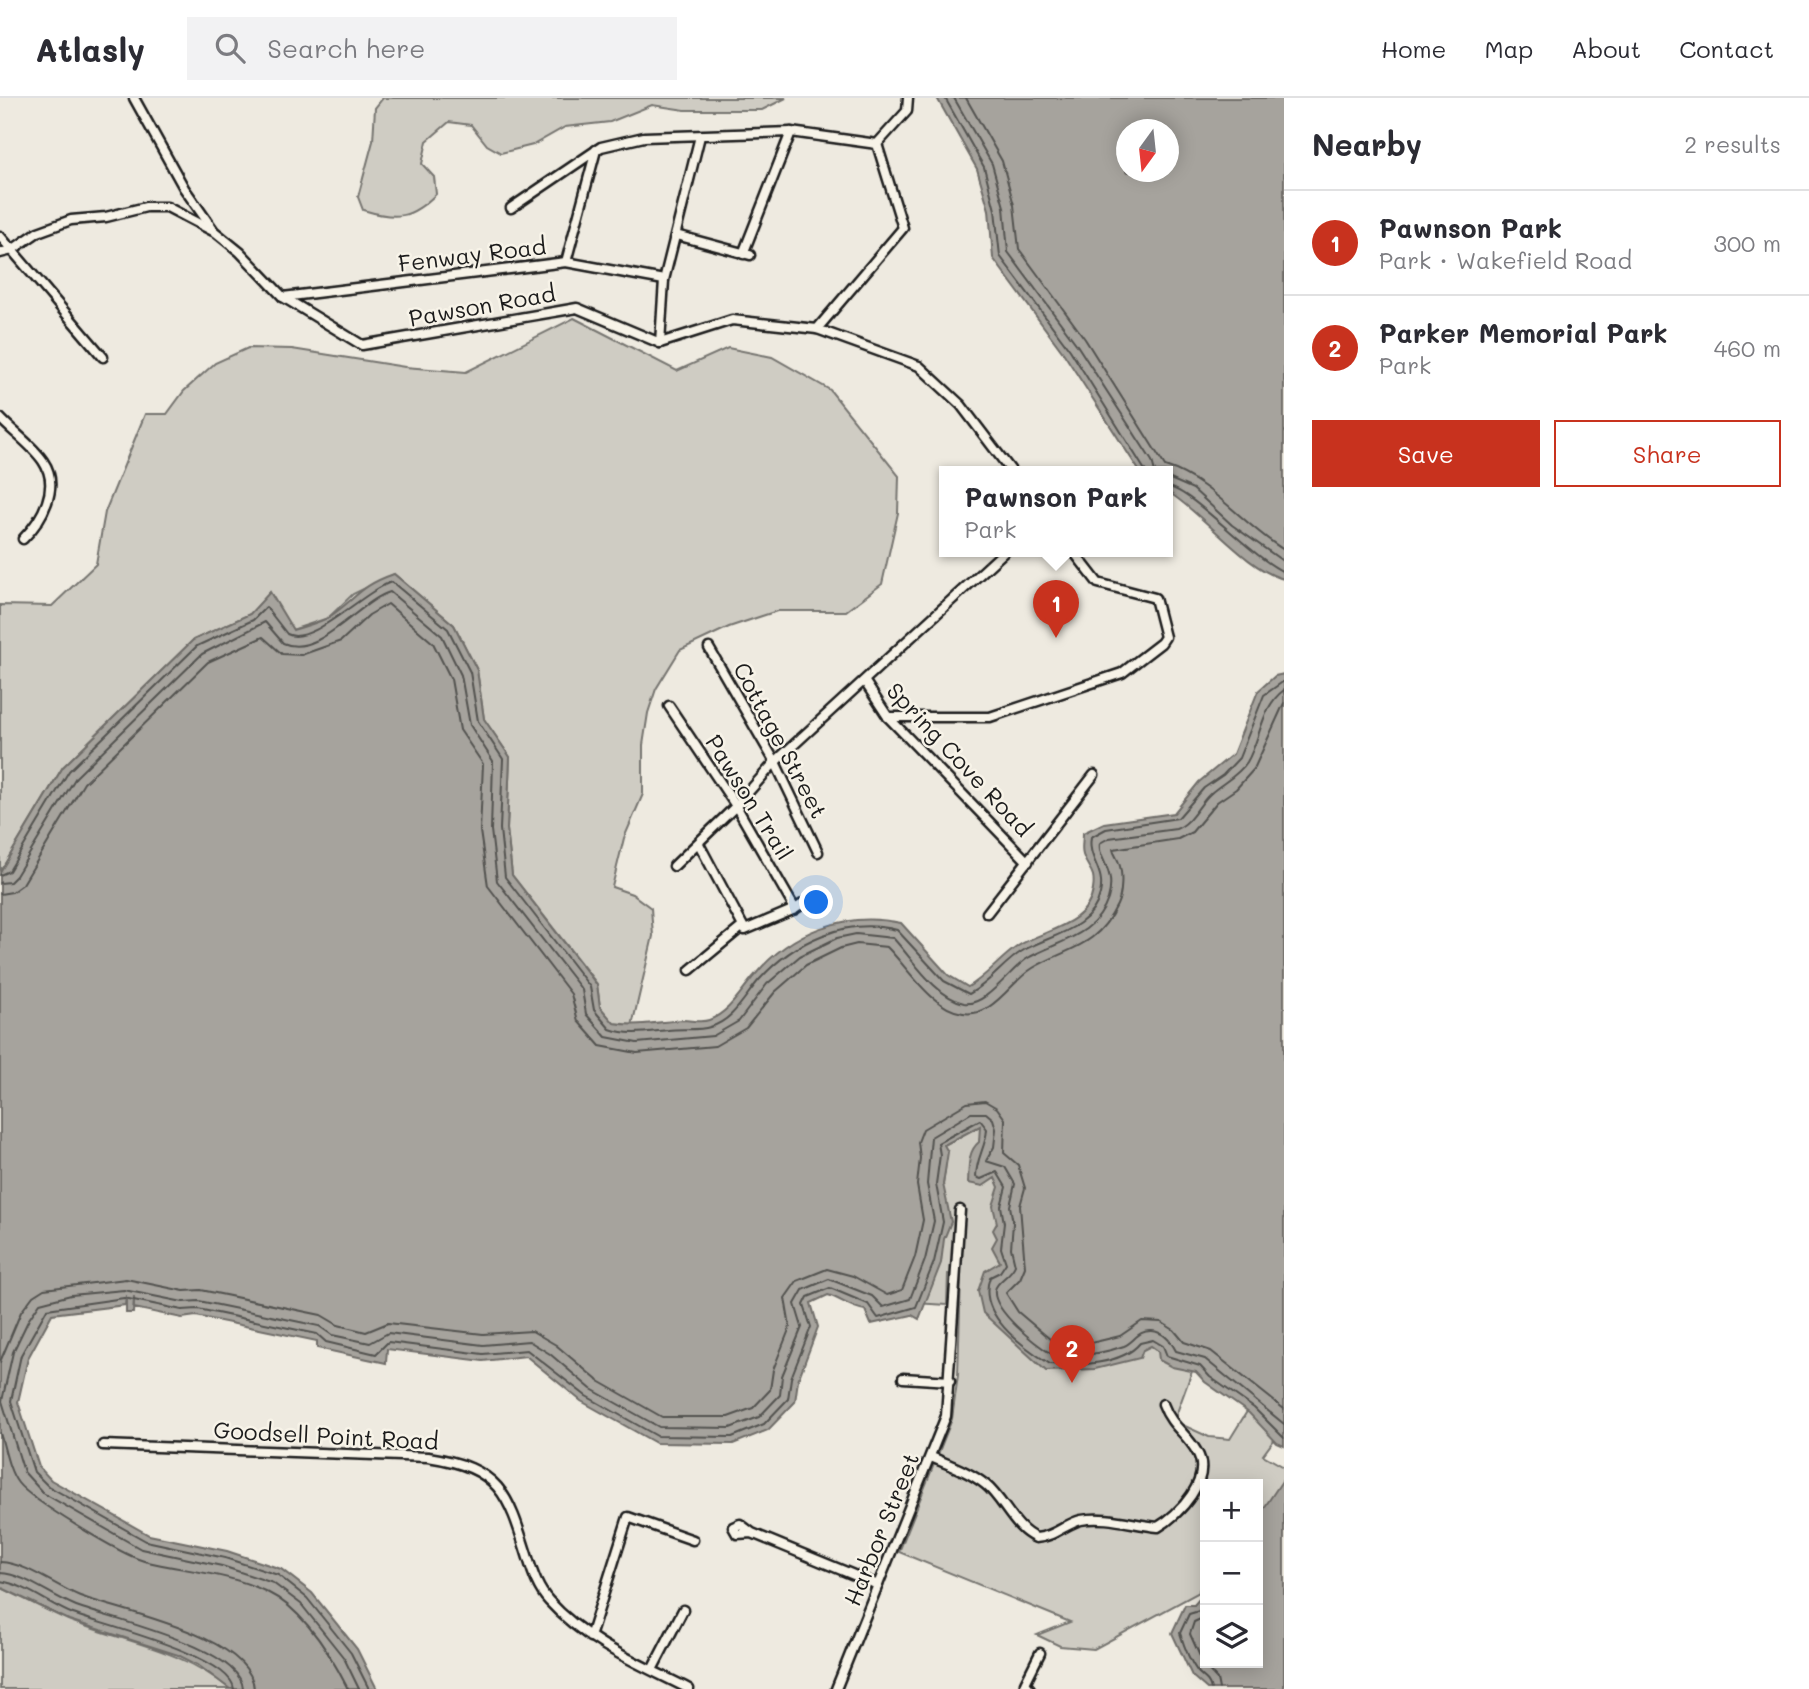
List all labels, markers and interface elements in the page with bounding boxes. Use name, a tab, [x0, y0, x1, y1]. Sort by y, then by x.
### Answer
search box	[187, 17, 677, 80]
text: Atlasly	[35, 27, 145, 70]
icon: search	[211, 29, 249, 67]
text: Search here	[267, 31, 425, 65]
text: Home	[1381, 33, 1446, 64]
text: Map	[1484, 33, 1533, 64]
text: About	[1571, 33, 1641, 64]
text: Contact	[1679, 33, 1774, 64]
north arrow	[1116, 119, 1179, 182]
text: Nearby	[1312, 124, 1422, 164]
text: 2 results	[1684, 129, 1781, 159]
text: Pawnson Park	[1379, 211, 1562, 245]
text: 1	[1330, 228, 1340, 258]
text: 300 m	[1713, 228, 1781, 258]
street label: Fenway Road	[396, 230, 548, 278]
text: Park · Wakefield Road	[1379, 245, 1632, 275]
street label: Pawson Road	[406, 277, 558, 333]
text: Parker Memorial Park	[1379, 316, 1668, 350]
text: 2	[1329, 333, 1341, 363]
text: 460 m	[1714, 333, 1781, 363]
text: Park	[1379, 350, 1431, 380]
button: Save	[1312, 420, 1540, 487]
button: Share	[1554, 420, 1781, 487]
popup	[939, 466, 1173, 557]
text: Pawnson Park	[964, 480, 1148, 514]
text: Park	[964, 514, 1017, 544]
pin: 1	[1033, 580, 1079, 638]
street label: Cottage Street	[727, 657, 835, 823]
street label: Spring Cove Road	[881, 676, 1039, 842]
street label: Pawson Trail	[699, 729, 801, 865]
your location	[799, 885, 833, 919]
pin: 2	[1049, 1325, 1095, 1383]
street label: Goodsell Point Road	[213, 1414, 439, 1456]
street label: Harbor Street	[837, 1448, 925, 1610]
map controls	[1200, 1479, 1263, 1668]
button: +	[1200, 1479, 1263, 1542]
button: −	[1200, 1542, 1263, 1605]
button: layers	[1200, 1605, 1263, 1668]

